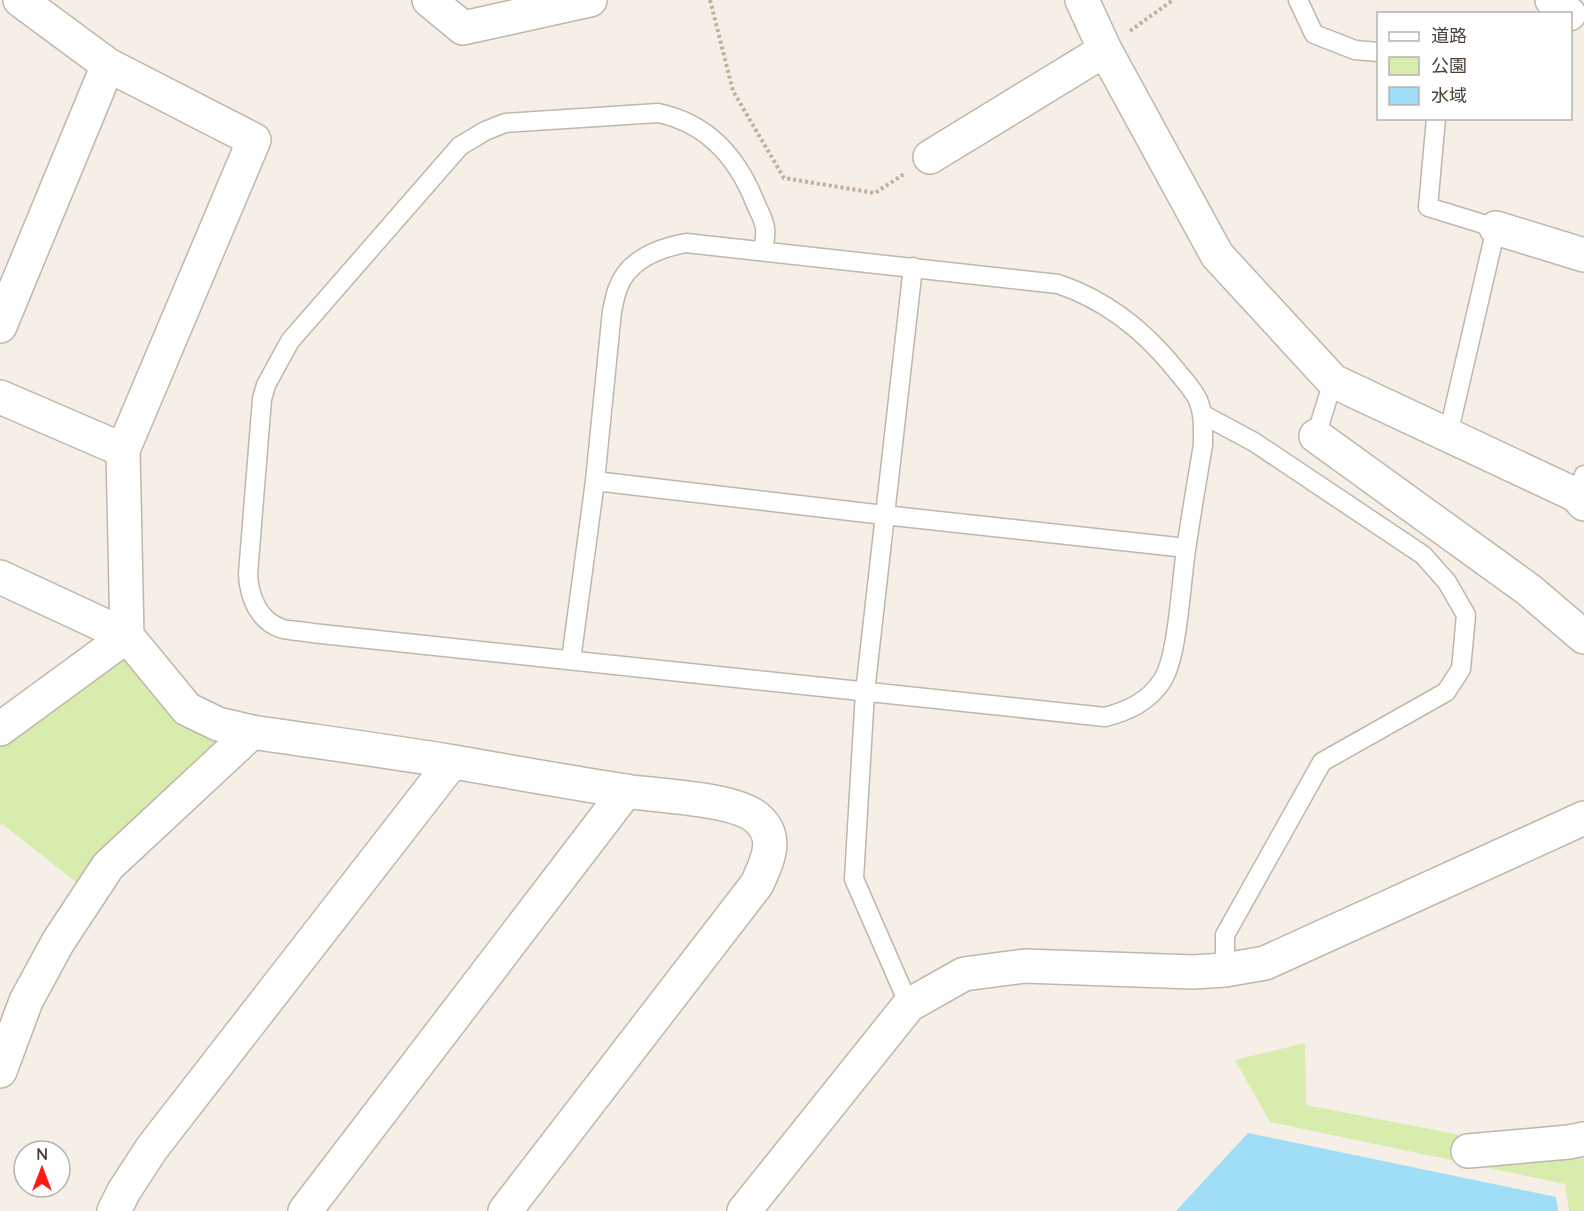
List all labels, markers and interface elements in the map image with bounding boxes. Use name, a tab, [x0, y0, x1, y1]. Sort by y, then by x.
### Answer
legend	[1377, 12, 1572, 120]
text: 道路	[1431, 24, 1467, 47]
text: 公園	[1431, 54, 1467, 77]
text: 水域	[1431, 84, 1467, 107]
north arrow	[12, 1139, 72, 1199]
text: N	[36, 1144, 48, 1164]

